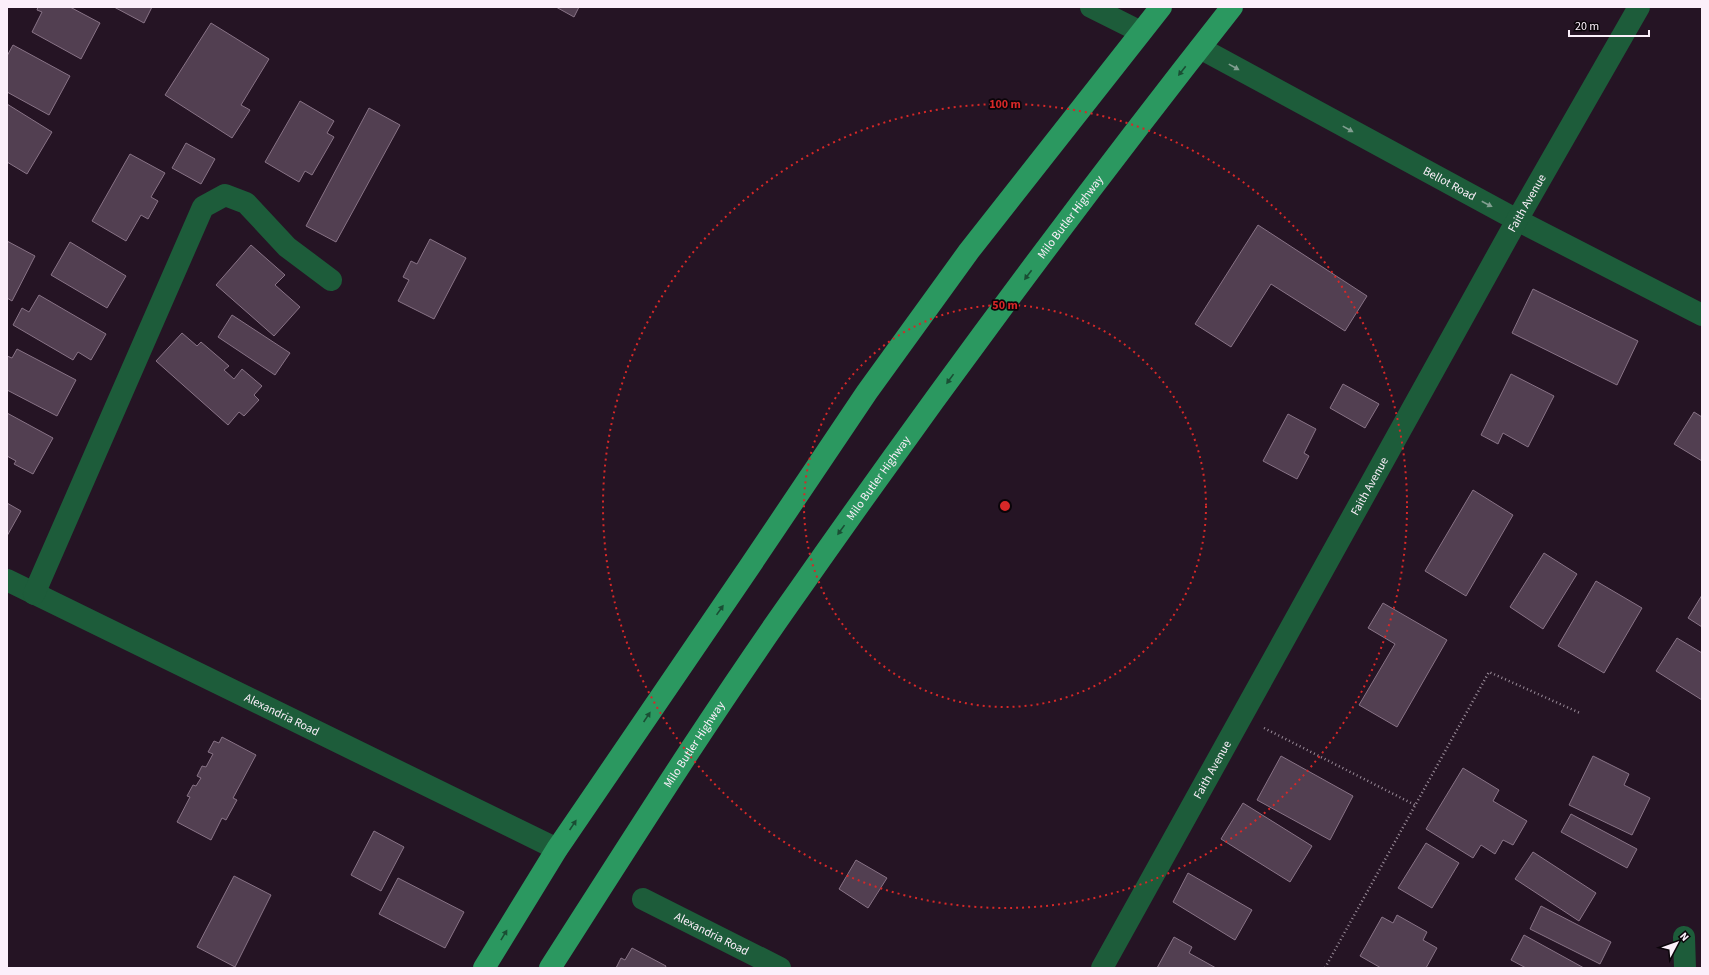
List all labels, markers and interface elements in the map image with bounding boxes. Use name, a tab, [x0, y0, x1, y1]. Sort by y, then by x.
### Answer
scale bar	[1569, 12, 1649, 38]
text: 20 m	[1575, 18, 1599, 35]
one-way arrow	[1228, 63, 1240, 70]
one-way arrow	[1178, 65, 1186, 76]
text: 100 m	[989, 96, 1021, 113]
one-way arrow	[1342, 126, 1354, 133]
street label: Bellot Road	[1420, 163, 1479, 205]
street label: Faith Avenue	[1504, 171, 1551, 235]
street label: Milo Butler Highway	[1034, 172, 1108, 262]
one-way arrow	[1482, 201, 1493, 207]
one-way arrow	[1023, 269, 1032, 280]
text: 50 m	[992, 297, 1018, 314]
one-way arrow	[946, 373, 954, 384]
street label: Milo Butler Highway	[843, 432, 915, 524]
street label: Faith Avenue	[1347, 454, 1393, 519]
centre of rings	[998, 499, 1012, 513]
one-way arrow	[837, 525, 845, 535]
one-way arrow	[716, 605, 724, 616]
street label: Alexandria Road	[241, 689, 322, 740]
street label: Milo Butler Highway	[660, 698, 729, 791]
one-way arrow	[643, 712, 651, 723]
street label: Faith Avenue	[1189, 737, 1236, 802]
one-way arrow	[569, 819, 577, 830]
street label: Alexandria Road	[671, 908, 752, 960]
north arrow	[1657, 923, 1697, 963]
text: N	[1676, 929, 1692, 944]
one-way arrow	[500, 930, 508, 940]

